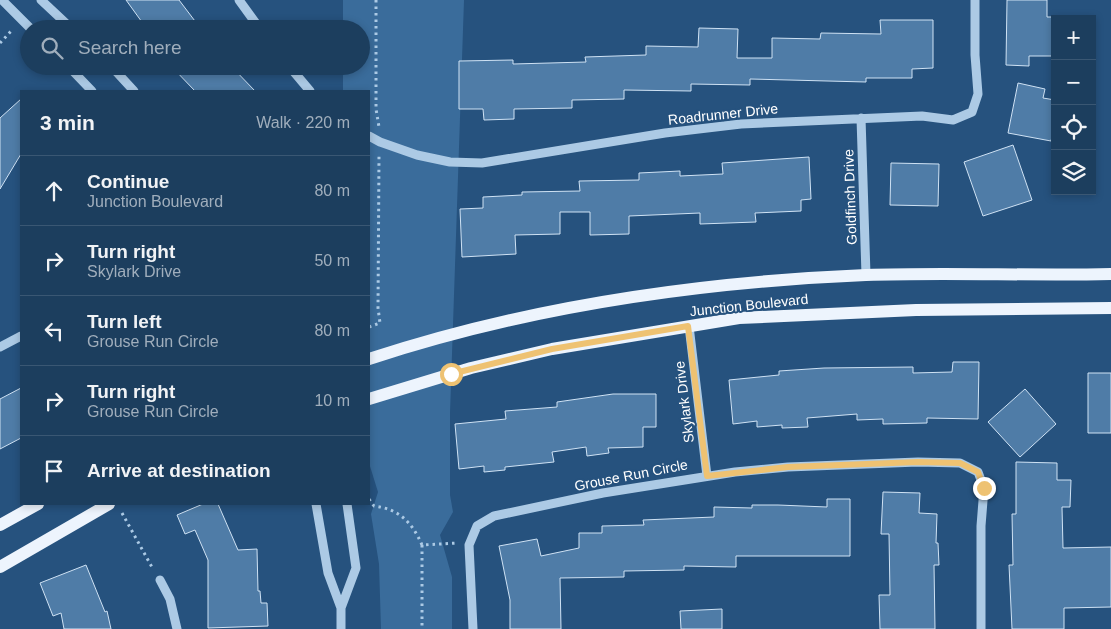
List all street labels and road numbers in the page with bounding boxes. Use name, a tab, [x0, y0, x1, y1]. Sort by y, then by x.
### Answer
street label: Roadrunner Drive	[667, 100, 779, 128]
street label: Goldfinch Drive	[840, 149, 860, 245]
street label: Junction Boulevard	[689, 291, 809, 319]
street label: Skylark Drive	[671, 360, 697, 444]
street label: Grouse Run Circle	[573, 456, 689, 494]

